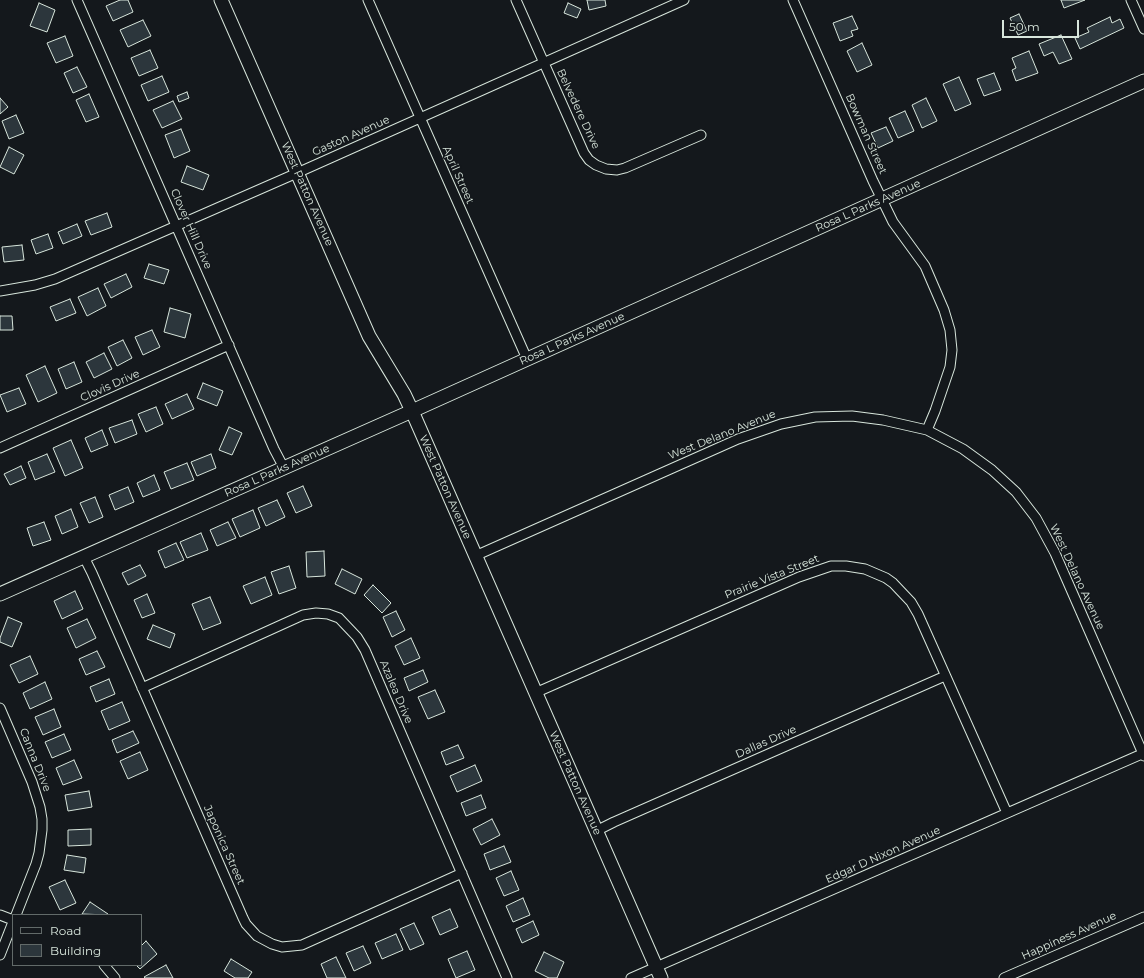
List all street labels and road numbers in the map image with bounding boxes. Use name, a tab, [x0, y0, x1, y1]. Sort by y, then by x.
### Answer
street label: Belvedere Drive	[554, 67, 602, 151]
street label: Bowman Street	[842, 92, 890, 176]
street label: Gaston Avenue	[310, 113, 392, 159]
street label: West Patton Avenue	[278, 140, 336, 248]
street label: April Street	[439, 144, 477, 206]
street label: Rosa L Parks Avenue	[813, 177, 923, 235]
street label: Clover Hill Drive	[167, 187, 215, 271]
street label: Rosa L Parks Avenue	[517, 310, 627, 368]
street label: Clovis Drive	[78, 367, 142, 405]
street label: West Delano Avenue	[666, 407, 778, 463]
street label: West Patton Avenue	[416, 433, 474, 541]
street label: Rosa L Parks Avenue	[222, 442, 332, 500]
street label: West Delano Avenue	[1047, 522, 1107, 632]
street label: Prairie Vista Street	[723, 552, 821, 602]
street label: Azalea Drive	[377, 658, 415, 726]
street label: Dallas Drive	[734, 723, 798, 761]
street label: Canna Drive	[16, 726, 54, 794]
street label: West Patton Avenue	[546, 729, 604, 837]
street label: Japonica Street	[201, 803, 247, 887]
street label: Edgar D Nixon Avenue	[824, 824, 942, 886]
street label: Happiness Avenue	[1019, 909, 1119, 963]

